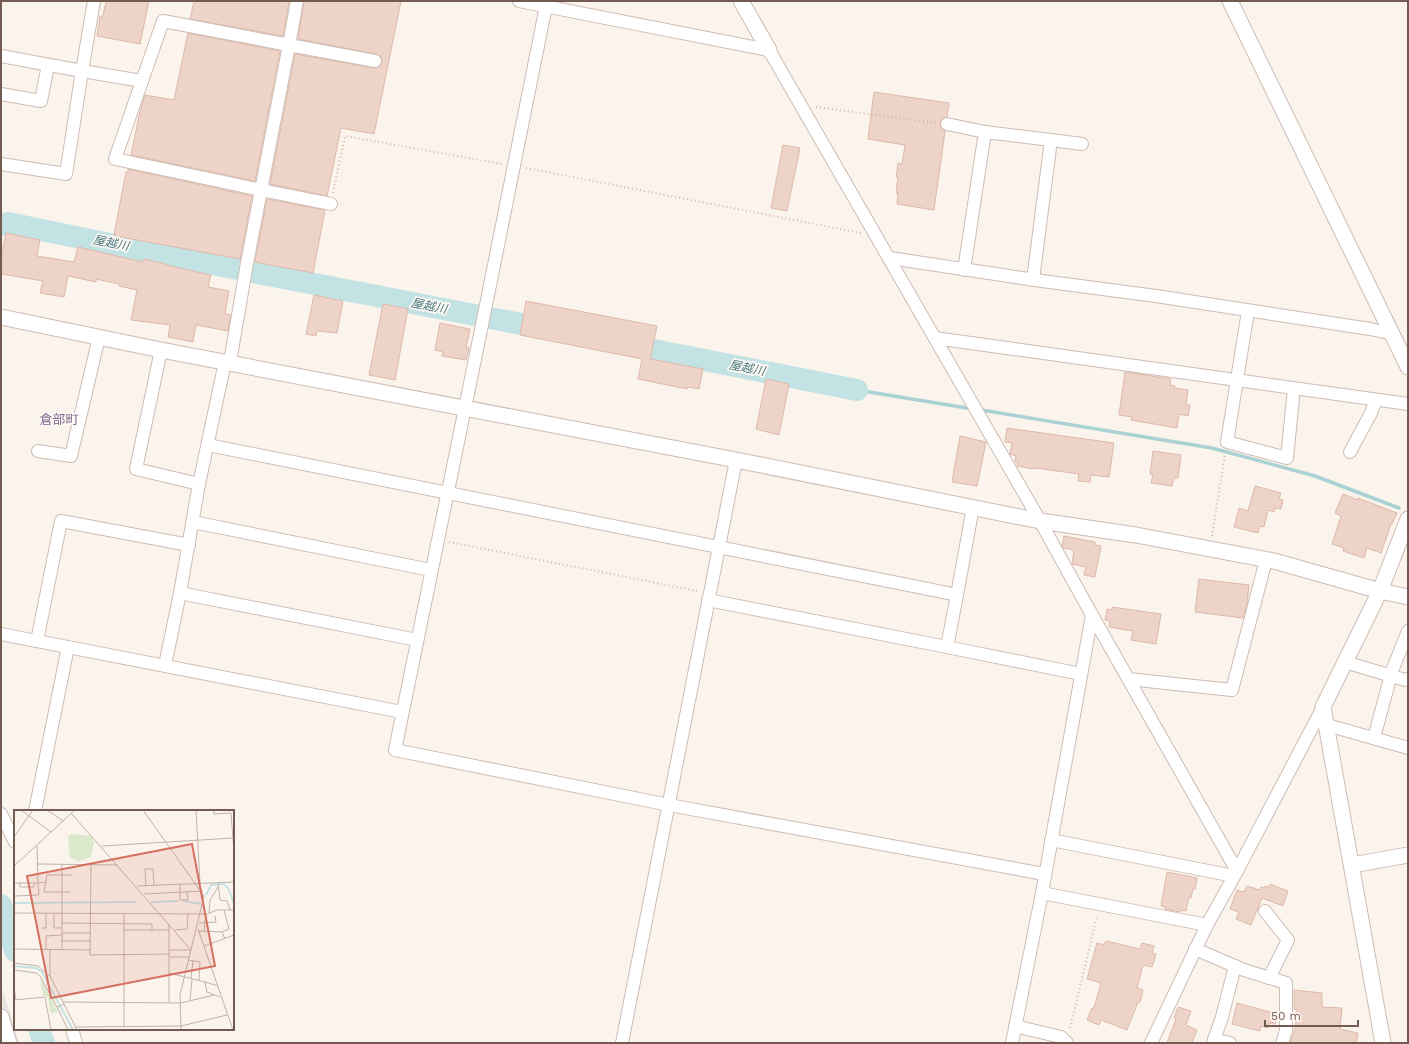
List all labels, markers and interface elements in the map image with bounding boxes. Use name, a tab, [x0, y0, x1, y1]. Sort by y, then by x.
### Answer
water label: 屋越川	[92, 233, 132, 254]
water label: 屋越川	[410, 296, 450, 317]
water label: 屋越川	[728, 358, 768, 379]
district label: 倉部町	[39, 412, 79, 427]
inset map	[14, 810, 234, 1030]
scale bar	[1265, 1002, 1358, 1028]
text: 50 m	[1271, 1009, 1301, 1023]

